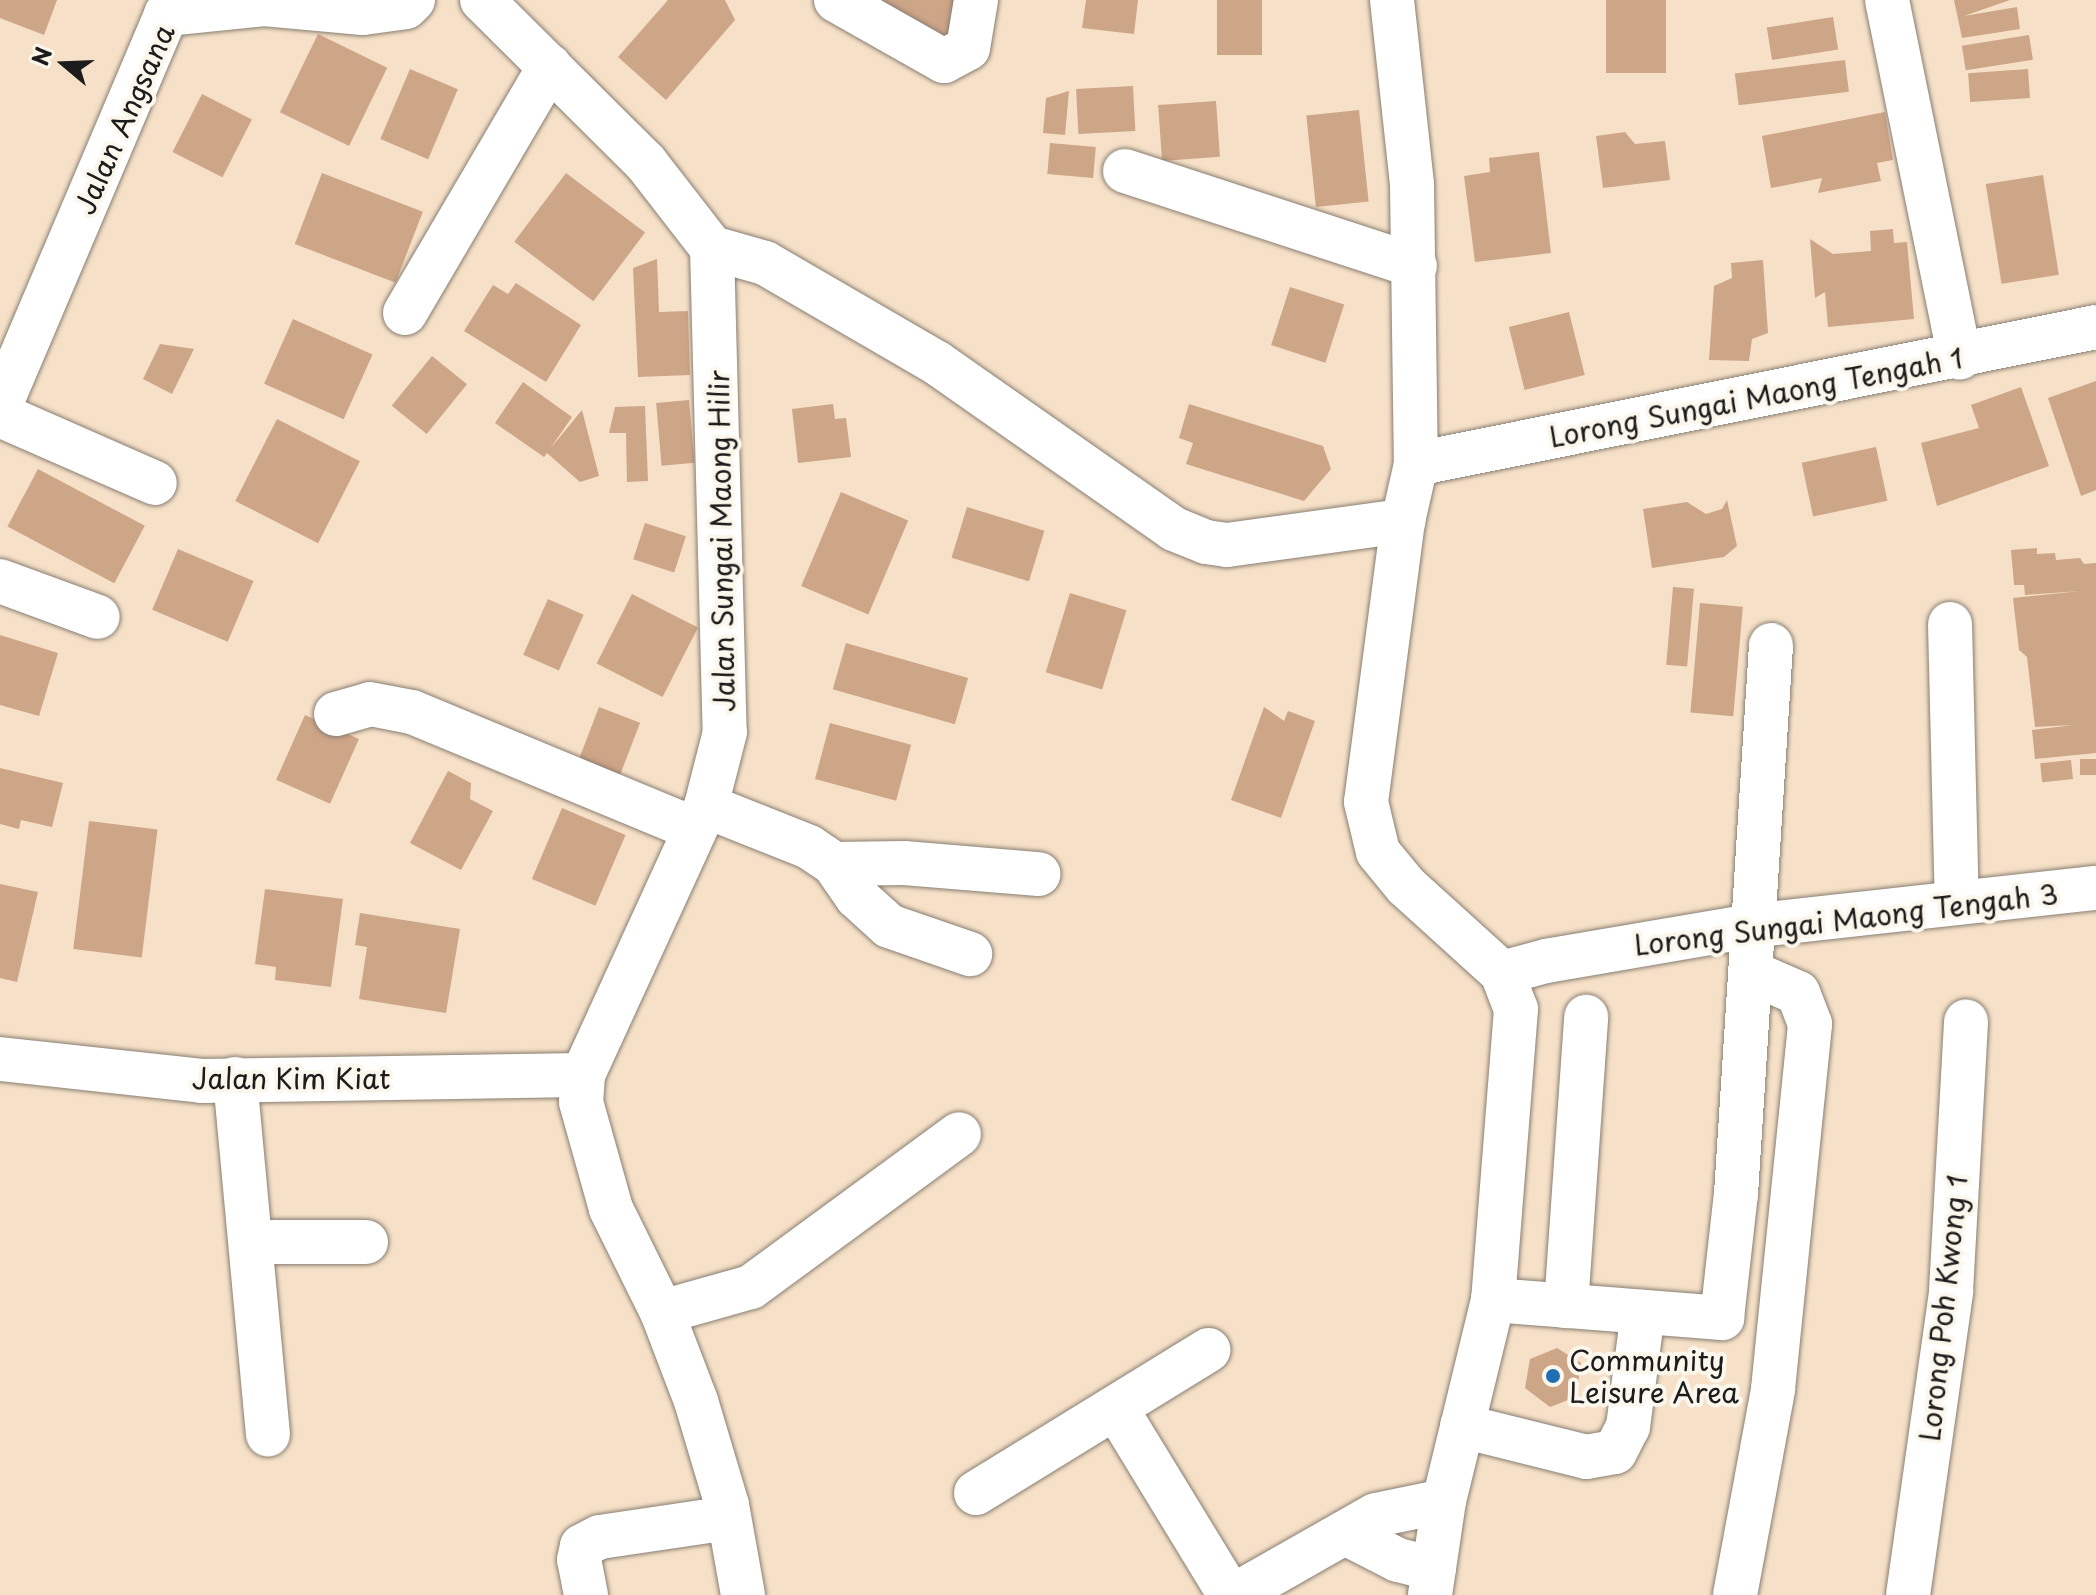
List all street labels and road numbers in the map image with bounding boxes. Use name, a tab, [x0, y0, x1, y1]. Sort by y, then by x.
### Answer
street label: Jalan Angsana	[67, 19, 181, 219]
street label: Lorong Sungai Maong Tengah 1	[1546, 340, 1966, 454]
street label: Jalan Sungai Maong Hilir	[701, 368, 741, 714]
street label: Lorong Sungai Maong Tengah 3	[1632, 876, 2060, 962]
street label: Jalan Kim Kiat	[190, 1061, 392, 1095]
street label: Lorong Poh Kwong 1	[1912, 1174, 1974, 1442]

